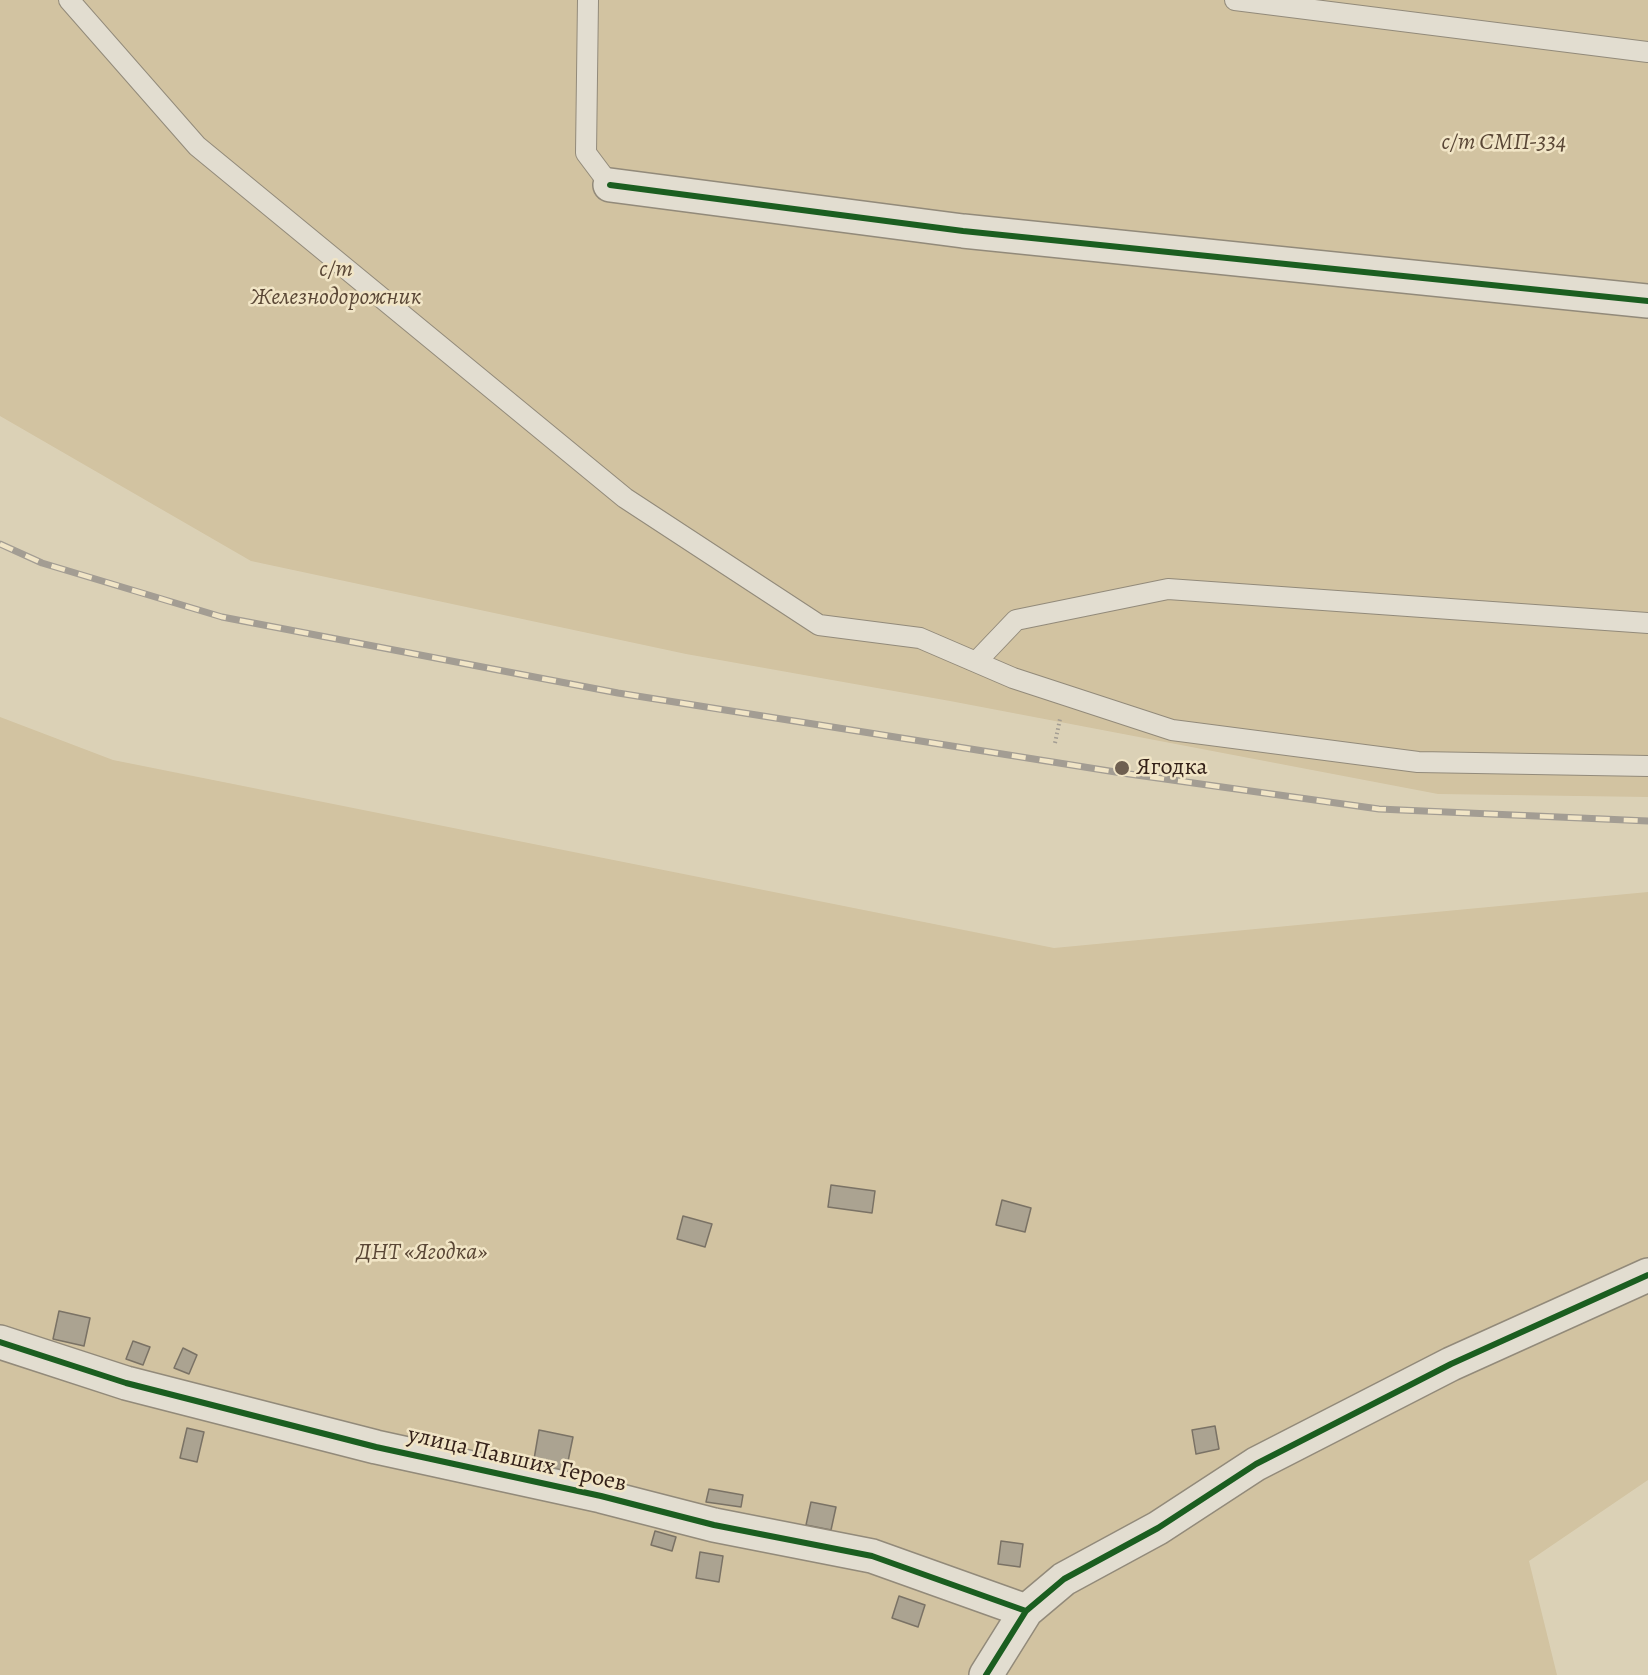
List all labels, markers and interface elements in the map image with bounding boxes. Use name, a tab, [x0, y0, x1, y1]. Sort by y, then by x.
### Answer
park label: с/т СМП-334	[1442, 129, 1566, 157]
park label: с/т Железнодорожник	[251, 256, 421, 312]
place label: Ягодка	[1136, 754, 1207, 782]
marker: Ягодка	[1113, 759, 1131, 777]
park label: ДНТ «Ягодка»	[357, 1239, 487, 1267]
street label: улица Павших Героев	[405, 1421, 629, 1499]

